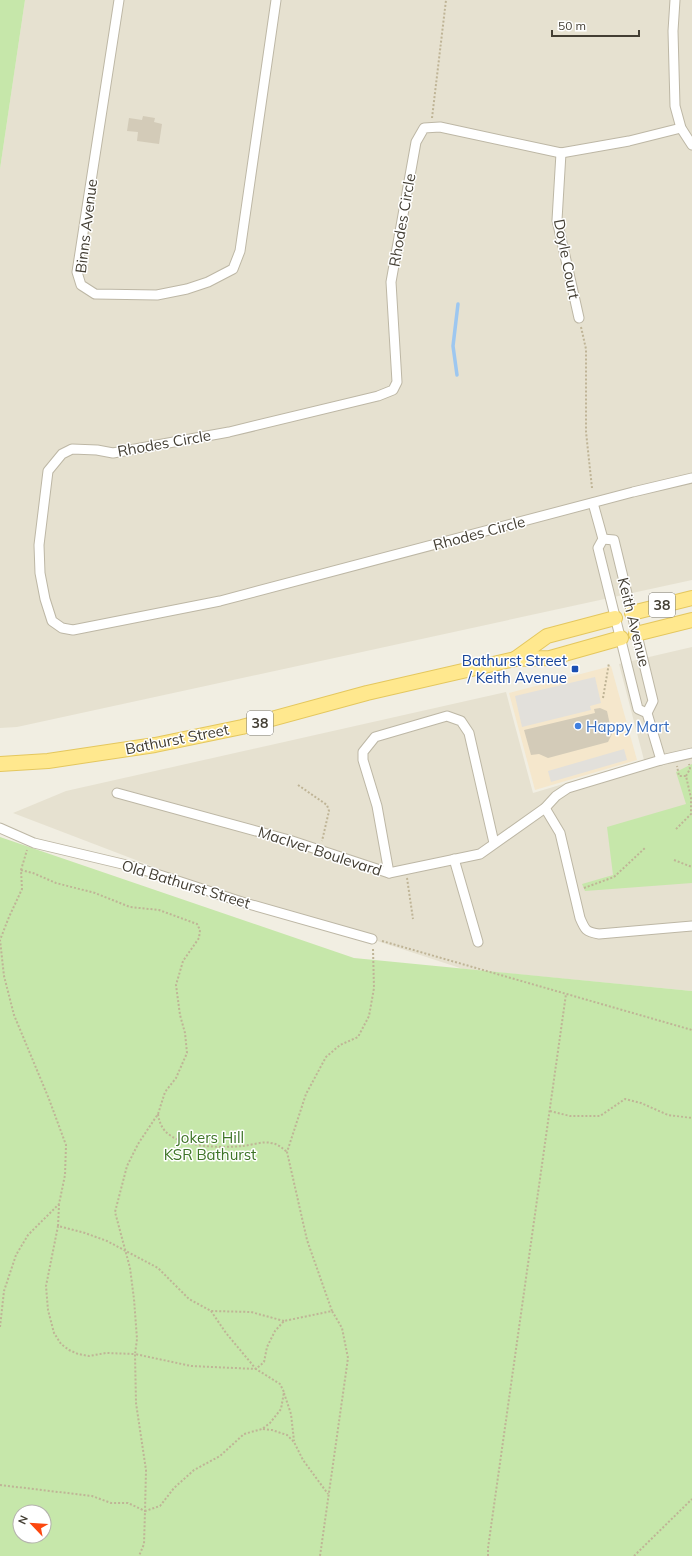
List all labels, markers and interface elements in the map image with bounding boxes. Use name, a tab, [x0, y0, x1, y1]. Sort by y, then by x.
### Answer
scale bar	[552, 12, 639, 38]
text: 50 m	[558, 18, 586, 33]
street label: Rhodes Circle	[384, 172, 420, 268]
street label: Binns Avenue	[71, 178, 101, 274]
street label: Doyle Court	[550, 217, 584, 301]
street label: Rhodes Circle	[116, 425, 212, 461]
street label: Rhodes Circle	[431, 512, 527, 554]
street label: Keith Avenue	[614, 575, 654, 669]
road number: 38	[649, 593, 675, 617]
place label: Bathurst Street / Keith Avenue	[462, 651, 567, 687]
marker: Bathurst Street / Keith Avenue	[570, 664, 580, 674]
road number: 38	[247, 711, 273, 735]
place label: Happy Mart	[586, 717, 669, 736]
street label: Bathurst Street	[124, 720, 230, 758]
marker: Happy Mart	[573, 721, 583, 731]
street label: MacIver Boulevard	[256, 822, 384, 880]
street label: Old Bathurst Street	[119, 855, 253, 913]
park label: Jokers Hill KSR Bathurst	[164, 1128, 256, 1164]
north arrow	[12, 1504, 52, 1544]
text: N	[15, 1513, 31, 1526]

